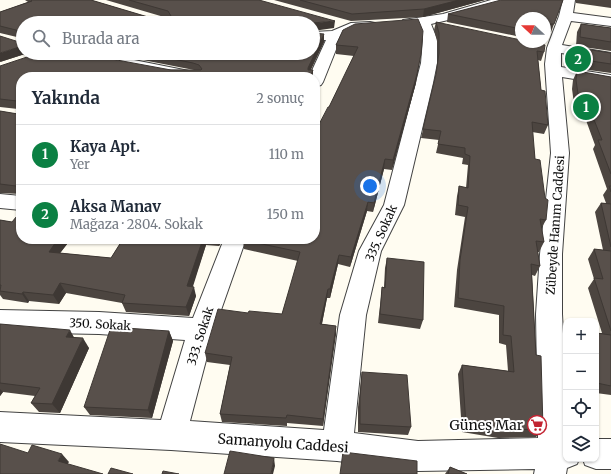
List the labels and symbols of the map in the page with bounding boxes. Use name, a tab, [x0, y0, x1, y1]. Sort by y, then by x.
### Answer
north arrow	[515, 12, 551, 48]
pin: 2	[565, 44, 591, 74]
pin: 1	[573, 92, 599, 122]
street label: Zübeyde Hanım Caddesi	[543, 155, 567, 295]
your location	[360, 176, 380, 196]
street label: 335. Sokak	[362, 202, 400, 264]
street label: 333. Sokak	[183, 304, 217, 367]
street label: 350. Sokak	[69, 315, 132, 333]
supermarket icon: Güneş Mar	[526, 414, 548, 436]
place label: Güneş Mar	[450, 416, 523, 434]
street label: Samanyolu Caddesi	[217, 429, 350, 457]

